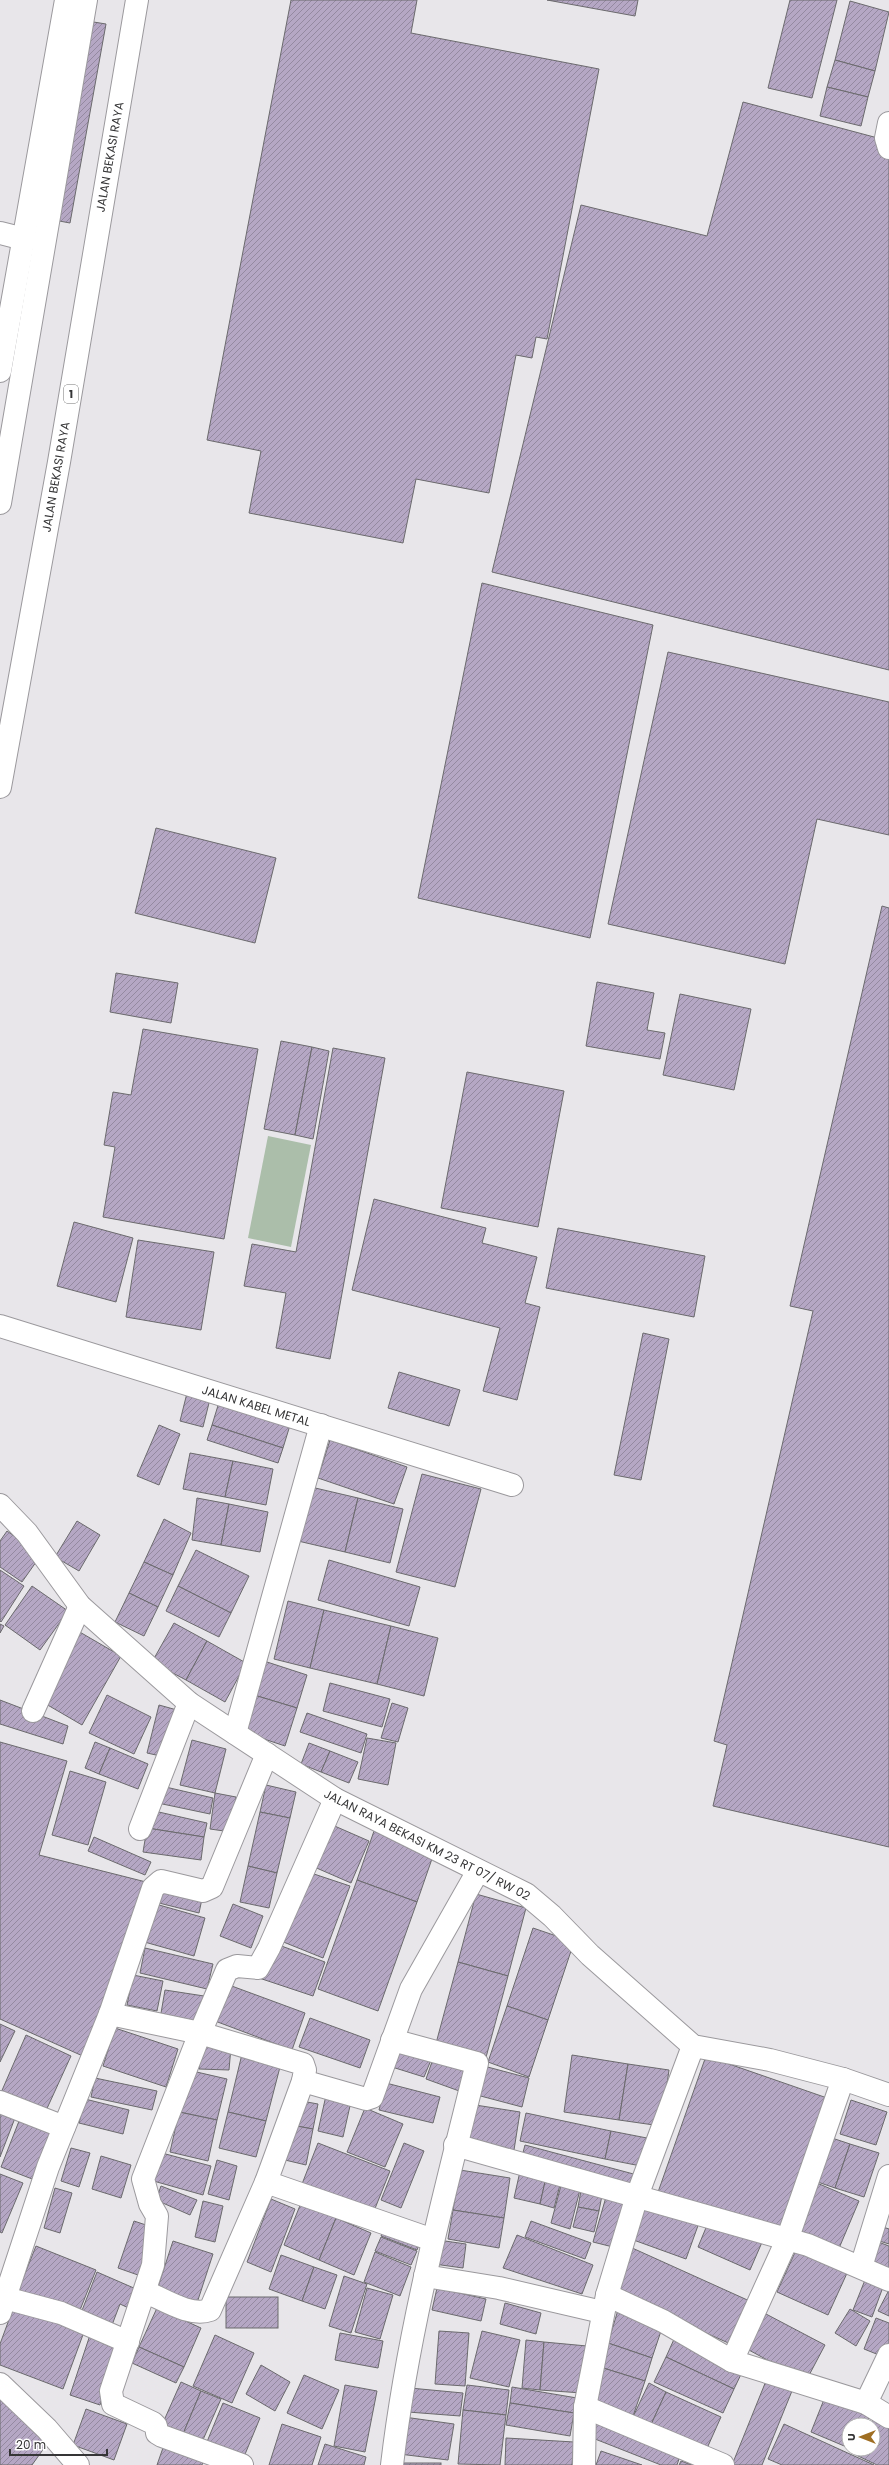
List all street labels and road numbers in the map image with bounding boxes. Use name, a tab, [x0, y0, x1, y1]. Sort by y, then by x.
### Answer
street label: JALAN BEKASI RAYA	[91, 100, 128, 213]
road number: 1	[64, 385, 78, 403]
street label: JALAN BEKASI RAYA	[37, 420, 74, 533]
street label: JALAN KABEL METAL	[200, 1381, 313, 1430]
street label: JALAN RAYA BEKASI KM 23 RT 07/ RW 02	[321, 1785, 533, 1904]

